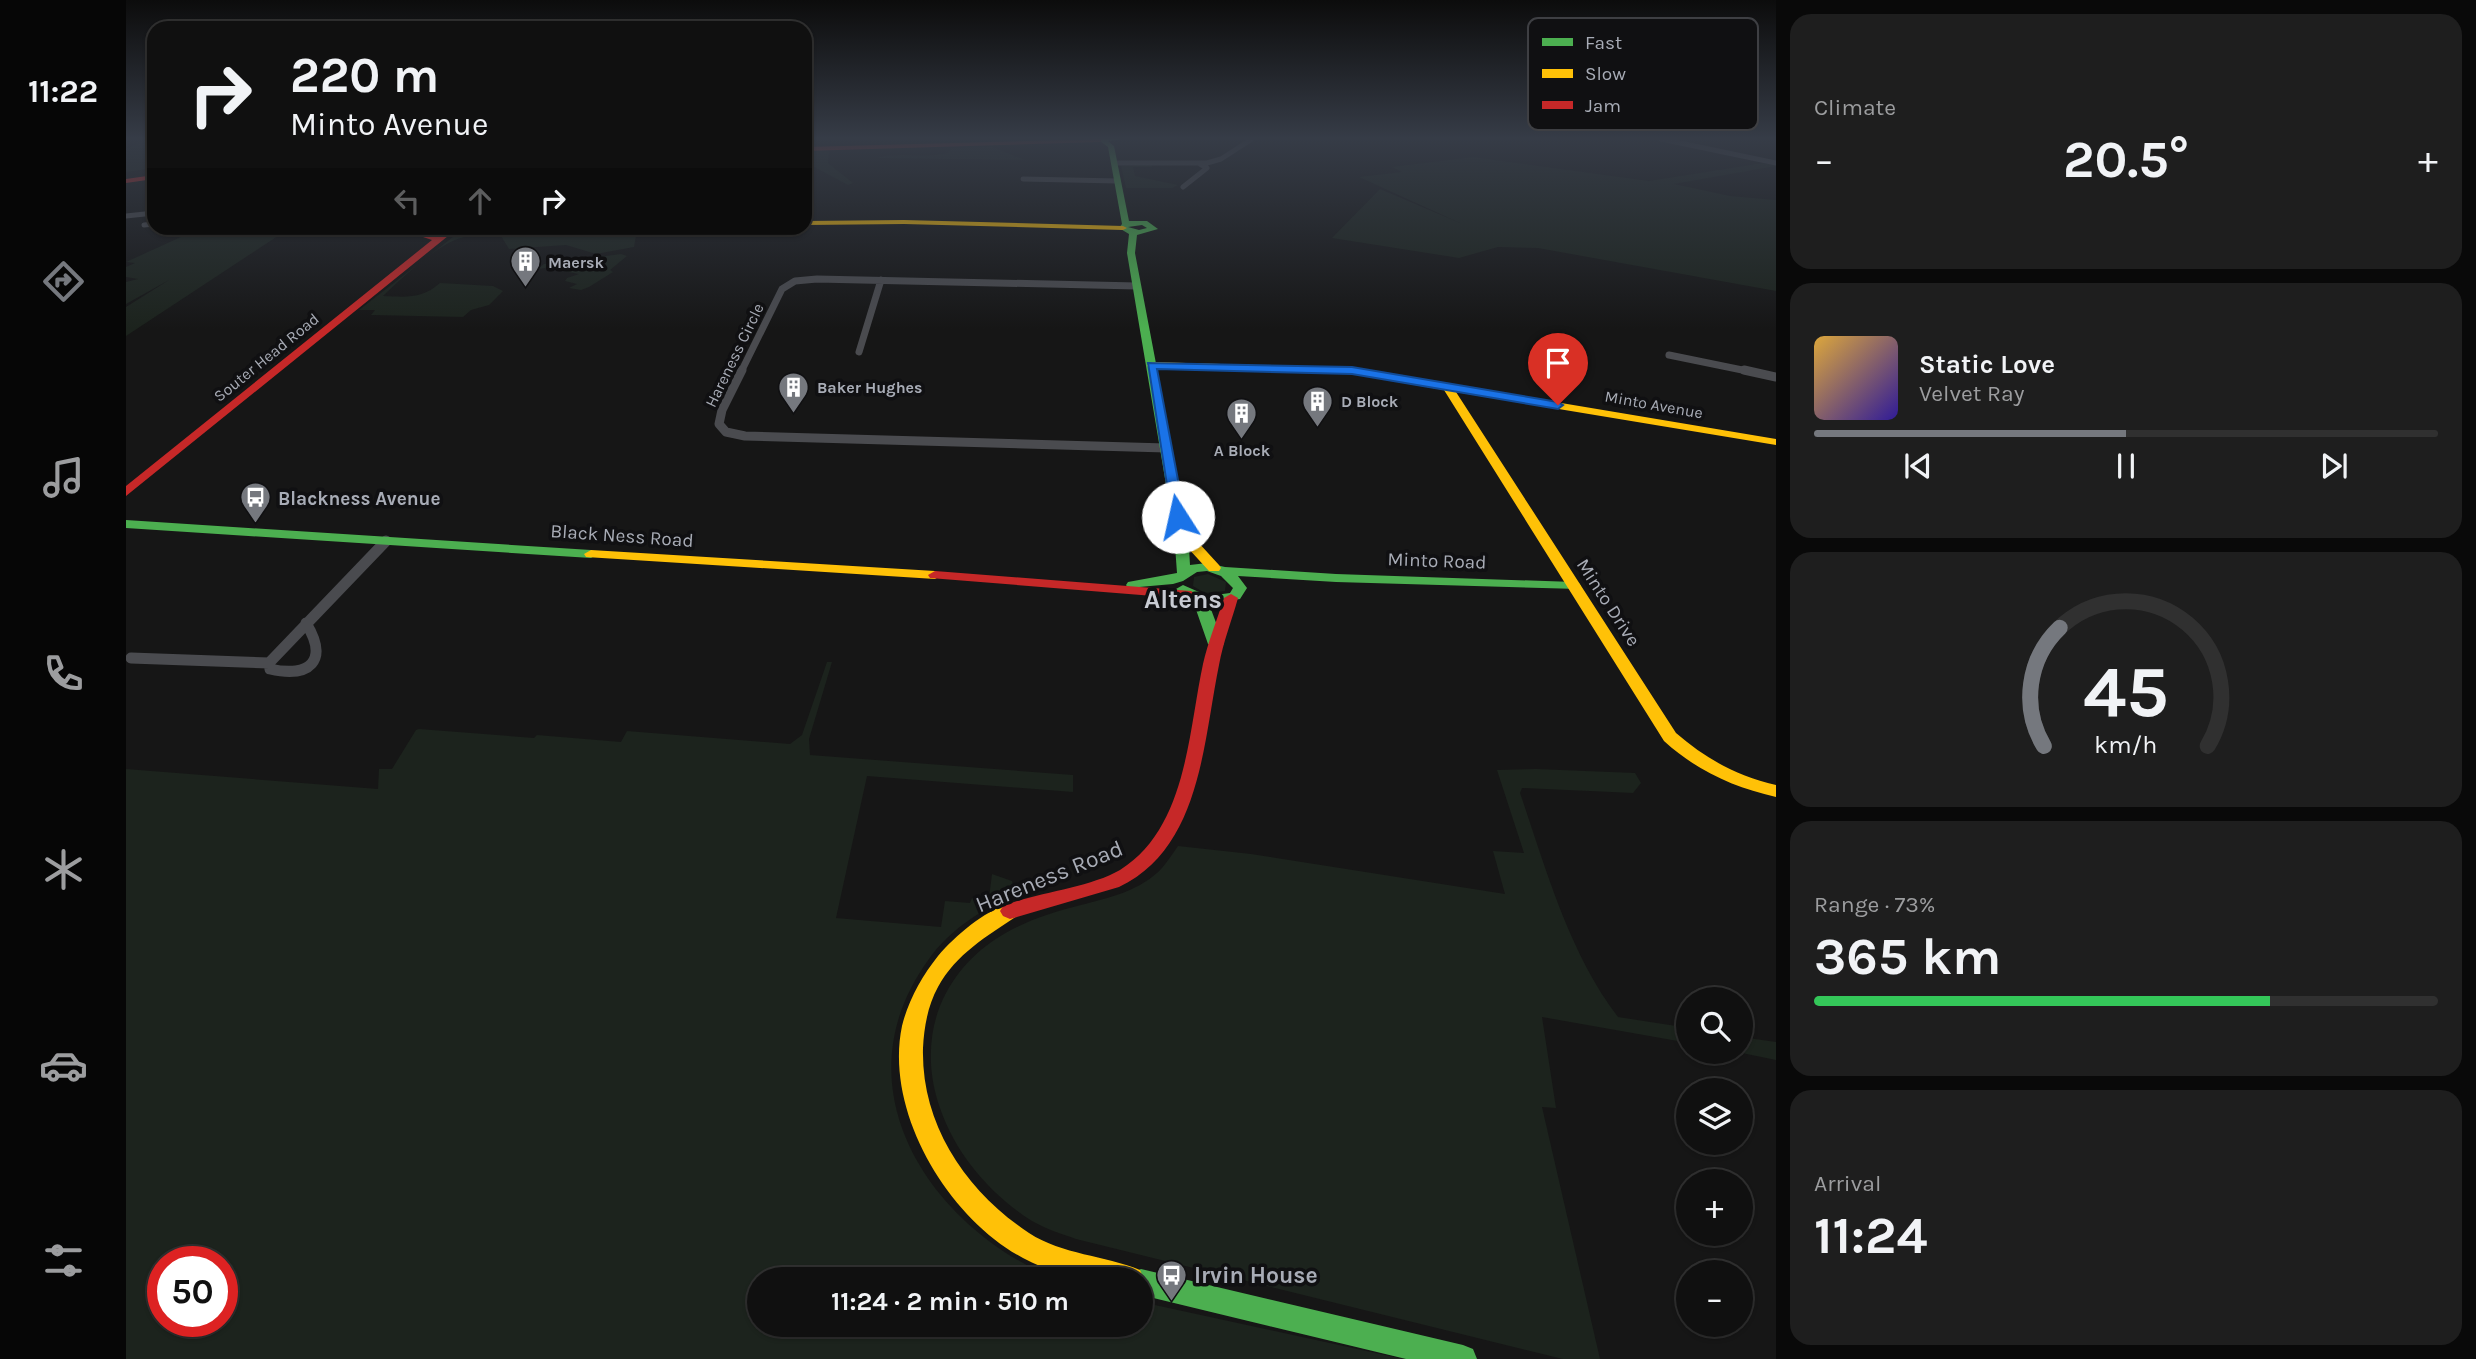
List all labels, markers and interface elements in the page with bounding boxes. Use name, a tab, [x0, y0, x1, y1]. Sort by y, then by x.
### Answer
legend	[1528, 18, 1758, 130]
text: Fast	[1585, 32, 1622, 54]
text: 220 m	[290, 47, 439, 104]
icon: right	[175, 49, 266, 140]
text: Slow	[1585, 63, 1626, 85]
text: 11:22	[28, 73, 98, 110]
text: Climate	[1814, 94, 1896, 121]
text: Jam	[1585, 95, 1621, 117]
text: Minto Avenue	[290, 106, 488, 143]
text: 20.5°	[2063, 129, 2189, 190]
text: −	[1814, 138, 1834, 183]
text: +	[2418, 138, 2438, 183]
icon: left	[388, 182, 426, 220]
icon: ahead	[461, 182, 499, 220]
icon: right	[534, 182, 572, 220]
building icon: Maersk	[508, 245, 542, 289]
place label: Maersk	[548, 253, 605, 272]
icon: directions	[39, 257, 88, 306]
street label: Hareness Circle	[701, 300, 768, 410]
street label: Souter Head Road	[210, 309, 323, 406]
pin	[1528, 333, 1588, 405]
icon: arrive	[1539, 344, 1577, 382]
text: Static Love	[1919, 349, 2055, 380]
building icon: Baker Hughes	[777, 370, 811, 414]
place label: Baker Hughes	[817, 378, 923, 397]
text: Velvet Ray	[1919, 380, 2024, 407]
building icon: D Block	[1301, 384, 1335, 428]
street label: Minto Avenue	[1603, 387, 1704, 422]
place label: D Block	[1341, 392, 1399, 411]
building icon: A Block	[1225, 396, 1259, 440]
place label: A Block	[1214, 441, 1271, 460]
icon: previous	[1899, 447, 1937, 485]
icon: pause	[2107, 447, 2145, 485]
icon: next	[2315, 447, 2353, 485]
icon: music	[39, 453, 88, 502]
position arrow	[1141, 480, 1215, 554]
bus stop icon: Blackness Avenue	[238, 481, 272, 525]
place label: Blackness Avenue	[278, 488, 441, 510]
street label: Black Ness Road	[550, 520, 694, 552]
street label: Minto Road	[1387, 548, 1487, 574]
street label: Minto Drive	[1572, 555, 1645, 650]
district label: Altens	[1144, 584, 1222, 615]
icon: phone	[39, 649, 88, 698]
text: 45	[2083, 649, 2169, 734]
text: km/h	[2094, 729, 2158, 758]
street label: Hareness Road	[972, 835, 1127, 918]
icon: climate	[39, 845, 88, 894]
text: Range · 73%	[1814, 891, 1936, 918]
text: 365 km	[1814, 926, 2001, 987]
map controls	[1676, 987, 1753, 1337]
button: search	[1676, 987, 1753, 1064]
icon: car	[39, 1041, 88, 1090]
button: layers	[1676, 1078, 1753, 1155]
button: +	[1676, 1169, 1753, 1246]
text: Arrival	[1814, 1170, 1881, 1197]
text: 11:24	[1814, 1205, 1928, 1266]
icon: filters	[39, 1236, 88, 1285]
speed limit sign: 50	[147, 1246, 238, 1337]
bus stop icon: Irvin House	[1154, 1258, 1188, 1302]
button: −	[1676, 1260, 1753, 1337]
place label: Irvin House	[1194, 1262, 1318, 1289]
text: 11:24 · 2 min · 510 m	[831, 1286, 1069, 1317]

